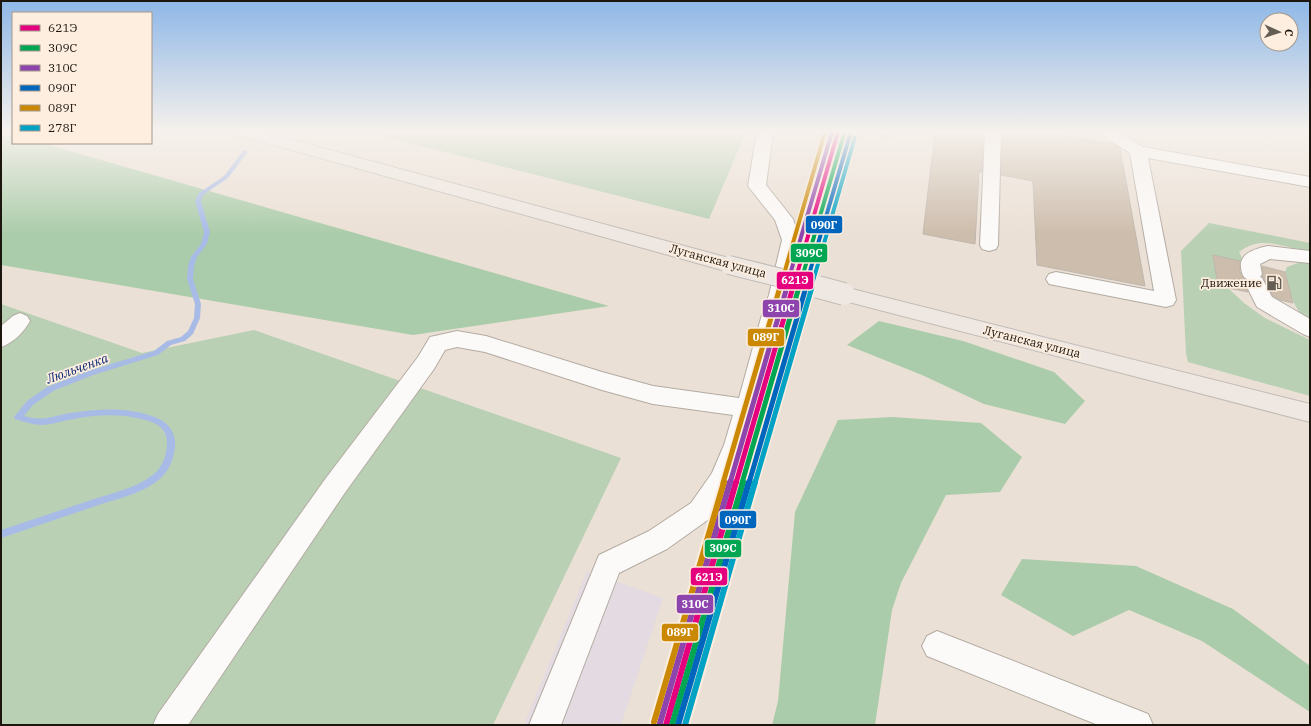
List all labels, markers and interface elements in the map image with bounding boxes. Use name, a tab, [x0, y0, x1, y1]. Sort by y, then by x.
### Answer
legend	[12, 12, 152, 144]
north arrow	[1259, 12, 1299, 52]
text: 621Э	[48, 20, 78, 35]
text: С	[1282, 28, 1296, 37]
text: 309С	[48, 40, 78, 55]
text: 310С	[48, 60, 78, 75]
text: 090Г	[48, 80, 77, 95]
text: 089Г	[48, 100, 77, 115]
text: 278Г	[48, 120, 77, 135]
line badge: 090Г	[805, 215, 843, 234]
text: 090Г	[811, 218, 838, 232]
street label: Луганская улица	[668, 240, 769, 281]
line badge: 309С	[790, 243, 828, 263]
text: 309С	[795, 246, 823, 260]
line badge: 621Э	[776, 271, 814, 290]
text: 621Э	[781, 273, 809, 287]
fuel station icon: Движение	[1265, 274, 1283, 292]
place label: Движение	[1201, 275, 1262, 290]
line badge: 310С	[762, 299, 800, 318]
text: 310С	[767, 301, 795, 315]
street label: Луганская улица	[982, 322, 1083, 361]
line badge: 089Г	[747, 328, 785, 347]
text: 089Г	[753, 330, 780, 344]
water label: Люльченка	[43, 349, 111, 388]
line badge: 090Г	[719, 510, 757, 529]
text: 090Г	[725, 513, 752, 527]
line badge: 309С	[704, 539, 742, 558]
text: 309С	[709, 541, 737, 555]
line badge: 621Э	[690, 567, 728, 586]
text: 621Э	[695, 570, 723, 584]
line badge: 310С	[676, 594, 714, 614]
text: 310С	[681, 597, 709, 611]
line badge: 089Г	[661, 623, 699, 642]
text: 089Г	[667, 625, 694, 639]

